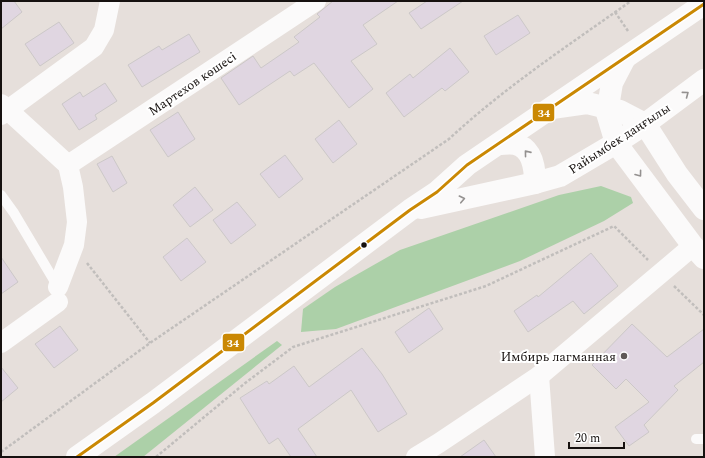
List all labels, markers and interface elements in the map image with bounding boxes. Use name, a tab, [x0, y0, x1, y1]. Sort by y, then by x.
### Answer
street label: Мартехов көшесі	[144, 47, 241, 121]
one-way arrow	[681, 92, 688, 99]
street label: Райымбек даңғылы	[565, 98, 674, 179]
line badge: 34	[532, 103, 555, 122]
text: 34	[538, 105, 551, 122]
one-way arrow	[525, 151, 532, 158]
one-way arrow	[635, 170, 642, 177]
one-way arrow	[459, 195, 465, 203]
unlabelled marker	[359, 240, 369, 250]
line badge: 34	[222, 333, 245, 352]
text: 34	[227, 335, 240, 352]
place label: Имбирь лагманная	[501, 347, 616, 367]
marker: Имбирь лагманная	[619, 351, 629, 361]
scale bar	[569, 424, 624, 450]
text: 20 m	[575, 429, 600, 448]

